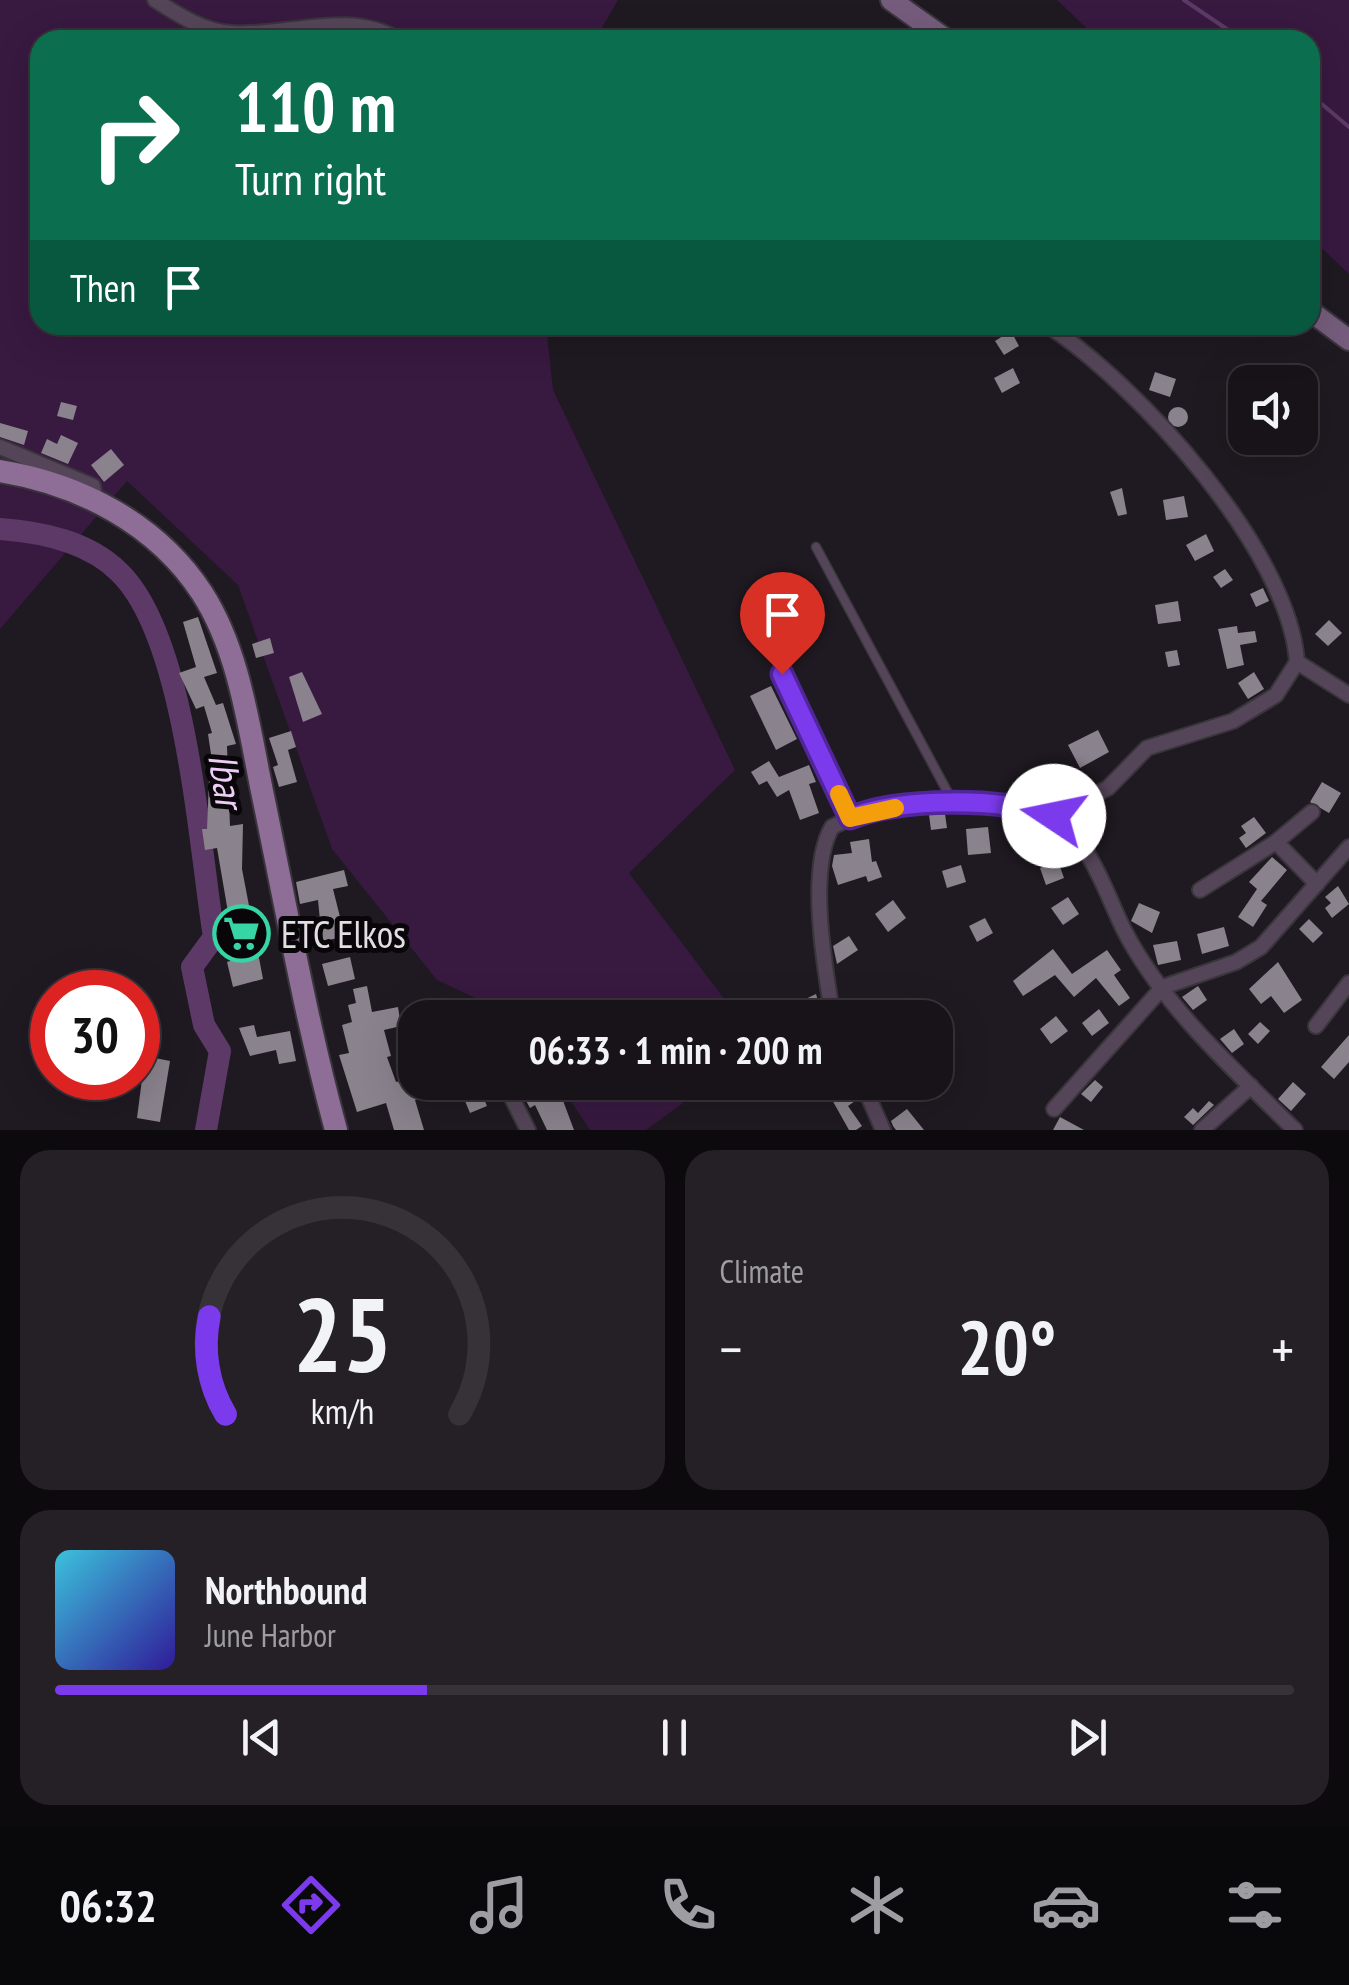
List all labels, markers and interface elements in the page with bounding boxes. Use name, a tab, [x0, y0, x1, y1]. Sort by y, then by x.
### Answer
text: 110 m	[235, 61, 396, 151]
icon: right	[70, 70, 200, 200]
text: Turn right	[235, 149, 386, 207]
icon: arrive	[156, 260, 211, 315]
text: Then	[70, 263, 136, 312]
map controls	[1228, 365, 1318, 455]
button: sound	[1228, 365, 1318, 455]
pin	[740, 572, 825, 675]
icon: arrive	[755, 587, 810, 642]
water label: Ibar	[197, 749, 258, 816]
position arrow	[1002, 764, 1106, 868]
supermarket icon: ETC Elkos	[212, 903, 272, 963]
place label: ETC Elkos	[281, 909, 406, 958]
speed limit sign: 30	[30, 970, 160, 1100]
text: 06:33 · 1 min · 200 m	[529, 1025, 822, 1074]
text: Climate	[720, 1250, 804, 1292]
text: 25	[293, 1266, 392, 1401]
text: 20°	[957, 1299, 1056, 1396]
text: −	[720, 1313, 742, 1384]
text: +	[1271, 1313, 1294, 1384]
text: km/h	[311, 1388, 374, 1434]
text: Northbound	[205, 1565, 367, 1614]
text: June Harbor	[205, 1614, 336, 1656]
icon: previous	[234, 1710, 289, 1765]
icon: pause	[647, 1710, 702, 1765]
icon: next	[1060, 1710, 1115, 1765]
icon: directions	[276, 1870, 346, 1940]
icon: music	[464, 1870, 534, 1940]
icon: phone	[653, 1870, 723, 1940]
icon: climate	[842, 1870, 912, 1940]
icon: car	[1031, 1870, 1101, 1940]
icon: filters	[1220, 1870, 1290, 1940]
text: 06:32	[59, 1876, 157, 1934]

